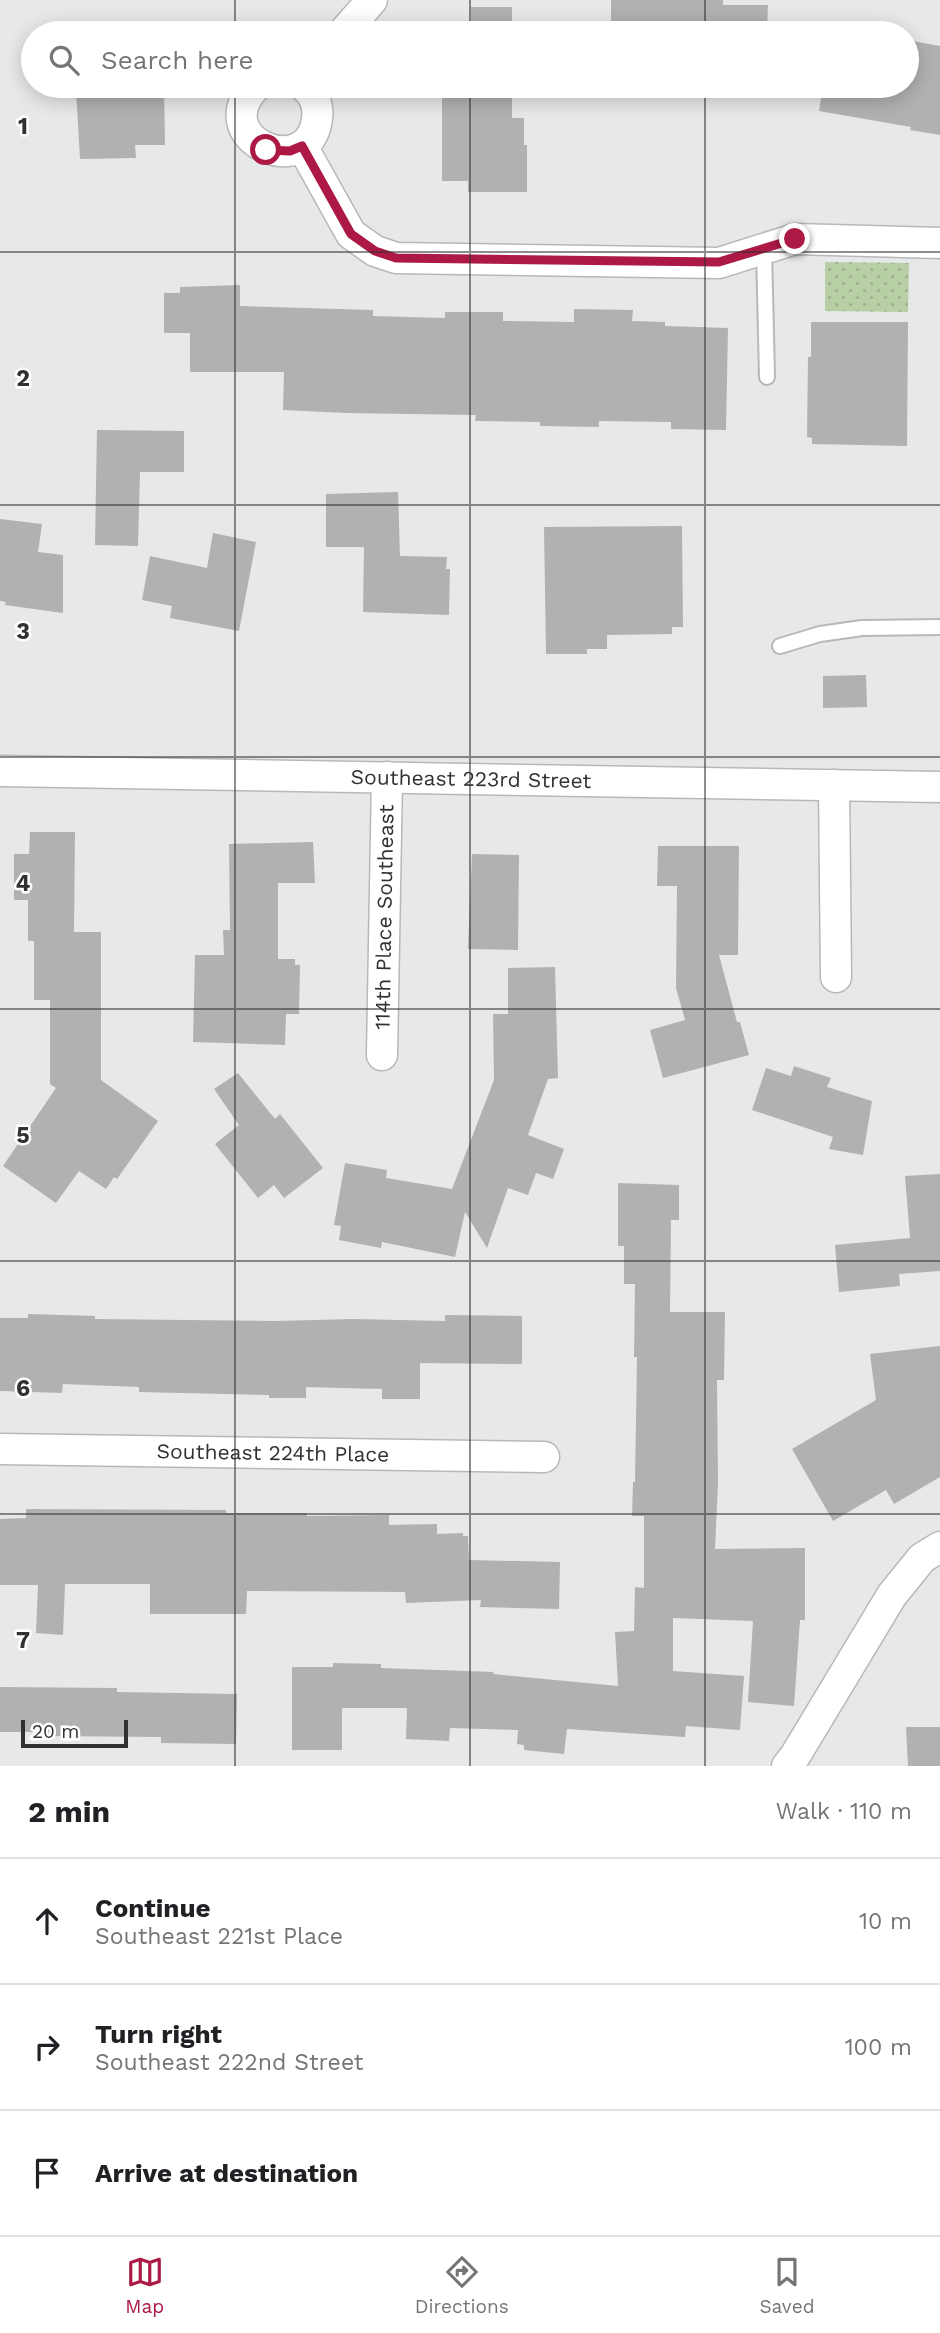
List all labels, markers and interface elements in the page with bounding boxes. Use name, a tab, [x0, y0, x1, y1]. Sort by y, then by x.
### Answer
search box	[21, 21, 919, 98]
icon: search	[45, 41, 83, 79]
text: Search here	[101, 45, 253, 75]
text: 1	[18, 113, 28, 140]
route start	[250, 134, 281, 165]
route end	[779, 223, 810, 254]
text: 2	[16, 365, 30, 392]
text: 3	[16, 618, 30, 645]
street label: Southeast 223rd Street	[350, 764, 592, 793]
street label: 114th Place Southeast	[369, 804, 399, 1030]
text: 4	[16, 870, 31, 897]
text: 5	[16, 1122, 30, 1149]
text: 6	[16, 1375, 30, 1402]
street label: Southeast 224th Place	[156, 1438, 389, 1467]
text: 7	[16, 1627, 30, 1654]
scale bar	[21, 1717, 128, 1749]
text: 20 m	[32, 1720, 79, 1743]
text: 2 min	[28, 1794, 110, 1829]
text: Walk · 110 m	[776, 1798, 912, 1825]
text: Continue	[95, 1893, 211, 1923]
icon: ahead	[28, 1902, 66, 1940]
text: 10 m	[859, 1908, 912, 1935]
text: Southeast 221st Place	[95, 1923, 343, 1950]
text: Turn right	[95, 2019, 222, 2049]
icon: right	[28, 2028, 66, 2066]
text: 100 m	[845, 2034, 912, 2061]
text: Southeast 222nd Street	[95, 2049, 363, 2076]
icon: arrive	[28, 2154, 66, 2192]
text: Arrive at destination	[95, 2158, 358, 2188]
tab: Map	[125, 2253, 164, 2318]
tab: Directions	[415, 2253, 509, 2318]
tab: Saved	[759, 2253, 815, 2318]

